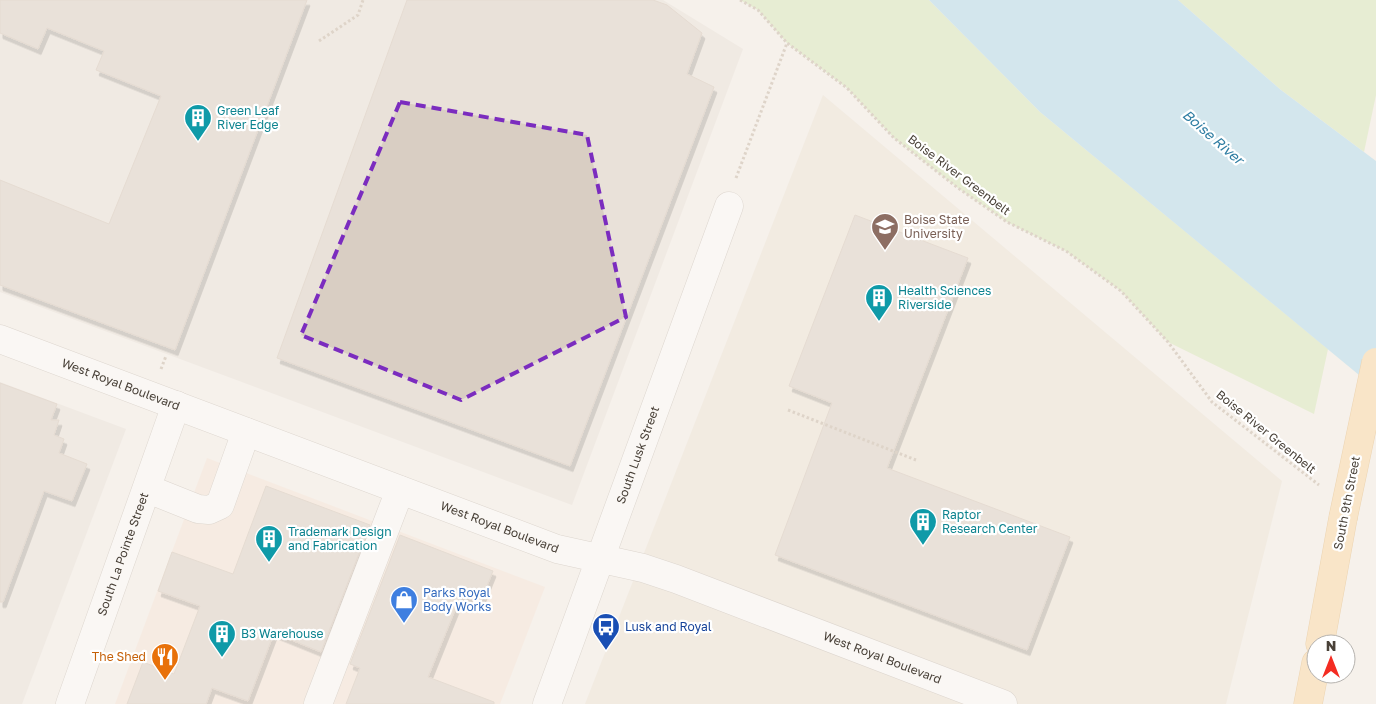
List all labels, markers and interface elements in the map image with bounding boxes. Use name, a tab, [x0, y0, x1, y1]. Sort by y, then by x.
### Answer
building icon: Green Leaf River Edge	[183, 103, 213, 142]
place label: Green Leaf River Edge	[217, 103, 280, 132]
water label: Boise River	[1179, 106, 1249, 169]
street label: Boise River Greenbelt	[905, 131, 1014, 218]
school or university icon: Boise State University	[870, 212, 900, 251]
place label: Boise State University	[904, 212, 969, 241]
building icon: Health Sciences Riverside	[864, 283, 894, 322]
place label: Health Sciences Riverside	[898, 283, 991, 312]
street label: West Royal Boulevard	[60, 355, 182, 413]
street label: Boise River Greenbelt	[1213, 387, 1319, 477]
street label: South Lusk Street	[613, 404, 662, 506]
street label: South 9th Street	[1330, 455, 1363, 551]
street label: South La Pointe Street	[94, 490, 151, 618]
street label: West Royal Boulevard	[439, 498, 561, 556]
building icon: Raptor Research Center	[908, 507, 938, 546]
place label: Raptor Research Center	[942, 507, 1038, 536]
building icon: Trademark Design and Fabrication	[254, 524, 284, 563]
place label: Trademark Design and Fabrication	[288, 524, 392, 553]
shop icon: Parks Royal Body Works	[389, 585, 419, 624]
place label: Parks Royal Body Works	[423, 585, 491, 614]
bus stop icon: Lusk and Royal	[591, 612, 621, 651]
building icon: B3 Warehouse	[207, 619, 237, 658]
place label: Lusk and Royal	[625, 619, 712, 634]
place label: B3 Warehouse	[241, 626, 324, 641]
street label: West Royal Boulevard	[821, 628, 944, 687]
north arrow	[1306, 634, 1356, 684]
text: N	[1326, 637, 1336, 654]
restaurant icon: The Shed	[150, 642, 180, 681]
place label: The Shed	[92, 649, 146, 664]

